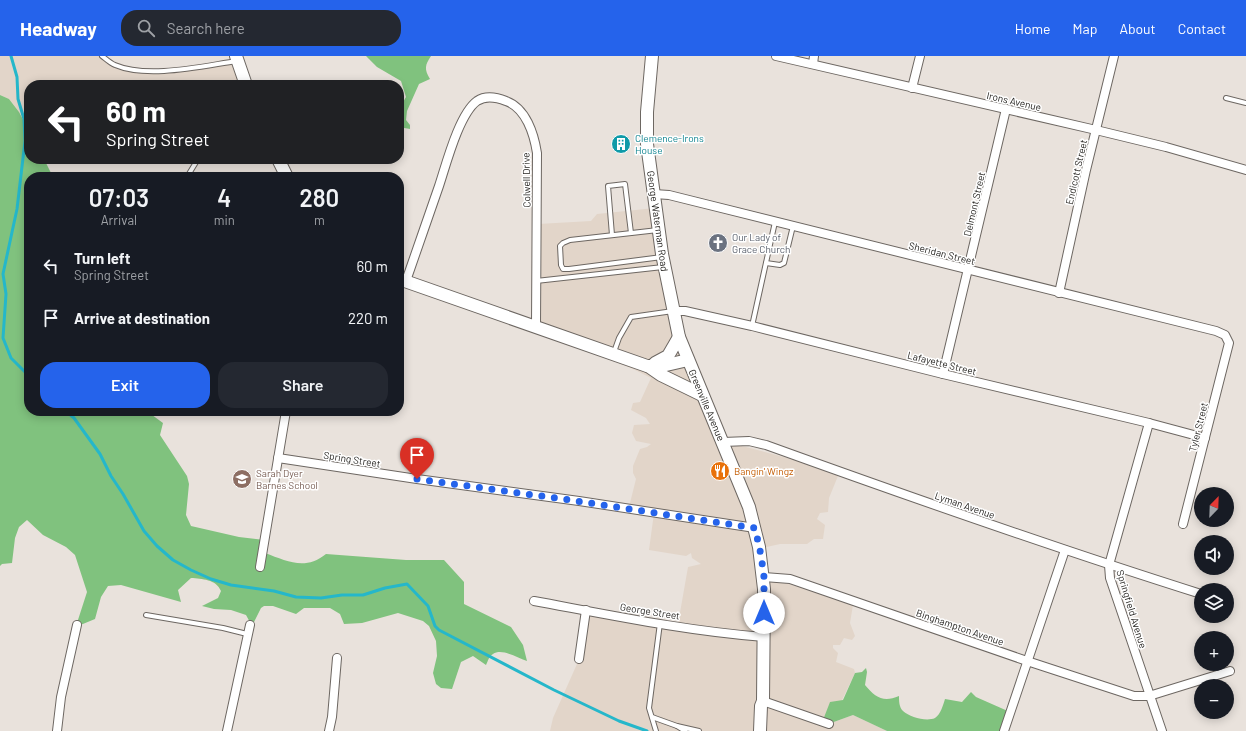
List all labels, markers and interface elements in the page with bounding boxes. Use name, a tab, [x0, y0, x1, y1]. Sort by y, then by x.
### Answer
search box	[121, 10, 401, 46]
text: Headway	[20, 17, 97, 40]
icon: search	[135, 17, 157, 39]
text: Search here	[167, 19, 245, 37]
text: Home	[1015, 20, 1051, 37]
text: Map	[1073, 20, 1097, 37]
text: About	[1119, 20, 1156, 37]
text: Contact	[1178, 20, 1226, 37]
street label: Irons Avenue	[986, 89, 1042, 113]
text: 60 m	[106, 94, 166, 128]
icon: left	[40, 96, 92, 148]
text: Spring Street	[106, 128, 210, 150]
place label: Clemence-Irons House	[635, 132, 704, 156]
building icon: Clemence-Irons House	[610, 133, 632, 155]
street label: Endicott Street	[1063, 138, 1089, 206]
street label: Colwell Drive	[520, 152, 532, 208]
street label: George Waterman Road	[645, 170, 671, 272]
street label: Delmont Street	[961, 170, 987, 237]
text: 07:03	[89, 183, 149, 212]
text: 4	[217, 183, 231, 212]
text: 280	[300, 183, 339, 212]
text: Arrival	[101, 212, 137, 228]
text: min	[214, 212, 235, 228]
text: m	[314, 212, 325, 228]
place label: Our Lady of Grace Church	[732, 231, 790, 255]
church icon: Our Lady of Grace Church	[707, 232, 729, 254]
street label: Sheridan Street	[908, 239, 977, 267]
text: Turn left	[74, 249, 130, 267]
icon: left	[40, 255, 62, 277]
text: 60 m	[356, 257, 388, 275]
text: Spring Street	[74, 267, 149, 283]
icon: arrive	[40, 307, 62, 329]
text: Arrive at destination	[74, 309, 210, 327]
text: 220 m	[348, 309, 388, 327]
street label: Lafayette Street	[906, 349, 978, 377]
button: Exit	[40, 362, 210, 408]
button: Share	[218, 362, 388, 408]
street label: Greenville Avenue	[686, 367, 728, 443]
street label: Tyler Street	[1186, 401, 1210, 453]
pin	[400, 438, 434, 479]
icon: arrive	[406, 444, 428, 466]
street label: Spring Street	[323, 449, 382, 469]
restaurant icon: Bangin' Wingz	[709, 460, 731, 482]
place label: Bangin' Wingz	[734, 465, 794, 477]
place label: Sarah Dyer Barnes School	[256, 467, 318, 491]
school or university icon: Sarah Dyer Barnes School	[231, 468, 253, 490]
north arrow	[1194, 487, 1234, 527]
map controls	[1194, 487, 1234, 719]
street label: Lyman Avenue	[933, 489, 997, 521]
button: sound	[1194, 535, 1234, 575]
street label: Springfield Avenue	[1114, 568, 1150, 650]
button: layers	[1194, 583, 1234, 623]
position arrow	[743, 592, 785, 634]
street label: George Street	[619, 600, 681, 622]
street label: Binghampton Avenue	[915, 606, 1005, 648]
button: +	[1194, 631, 1234, 671]
button: −	[1194, 679, 1234, 719]

